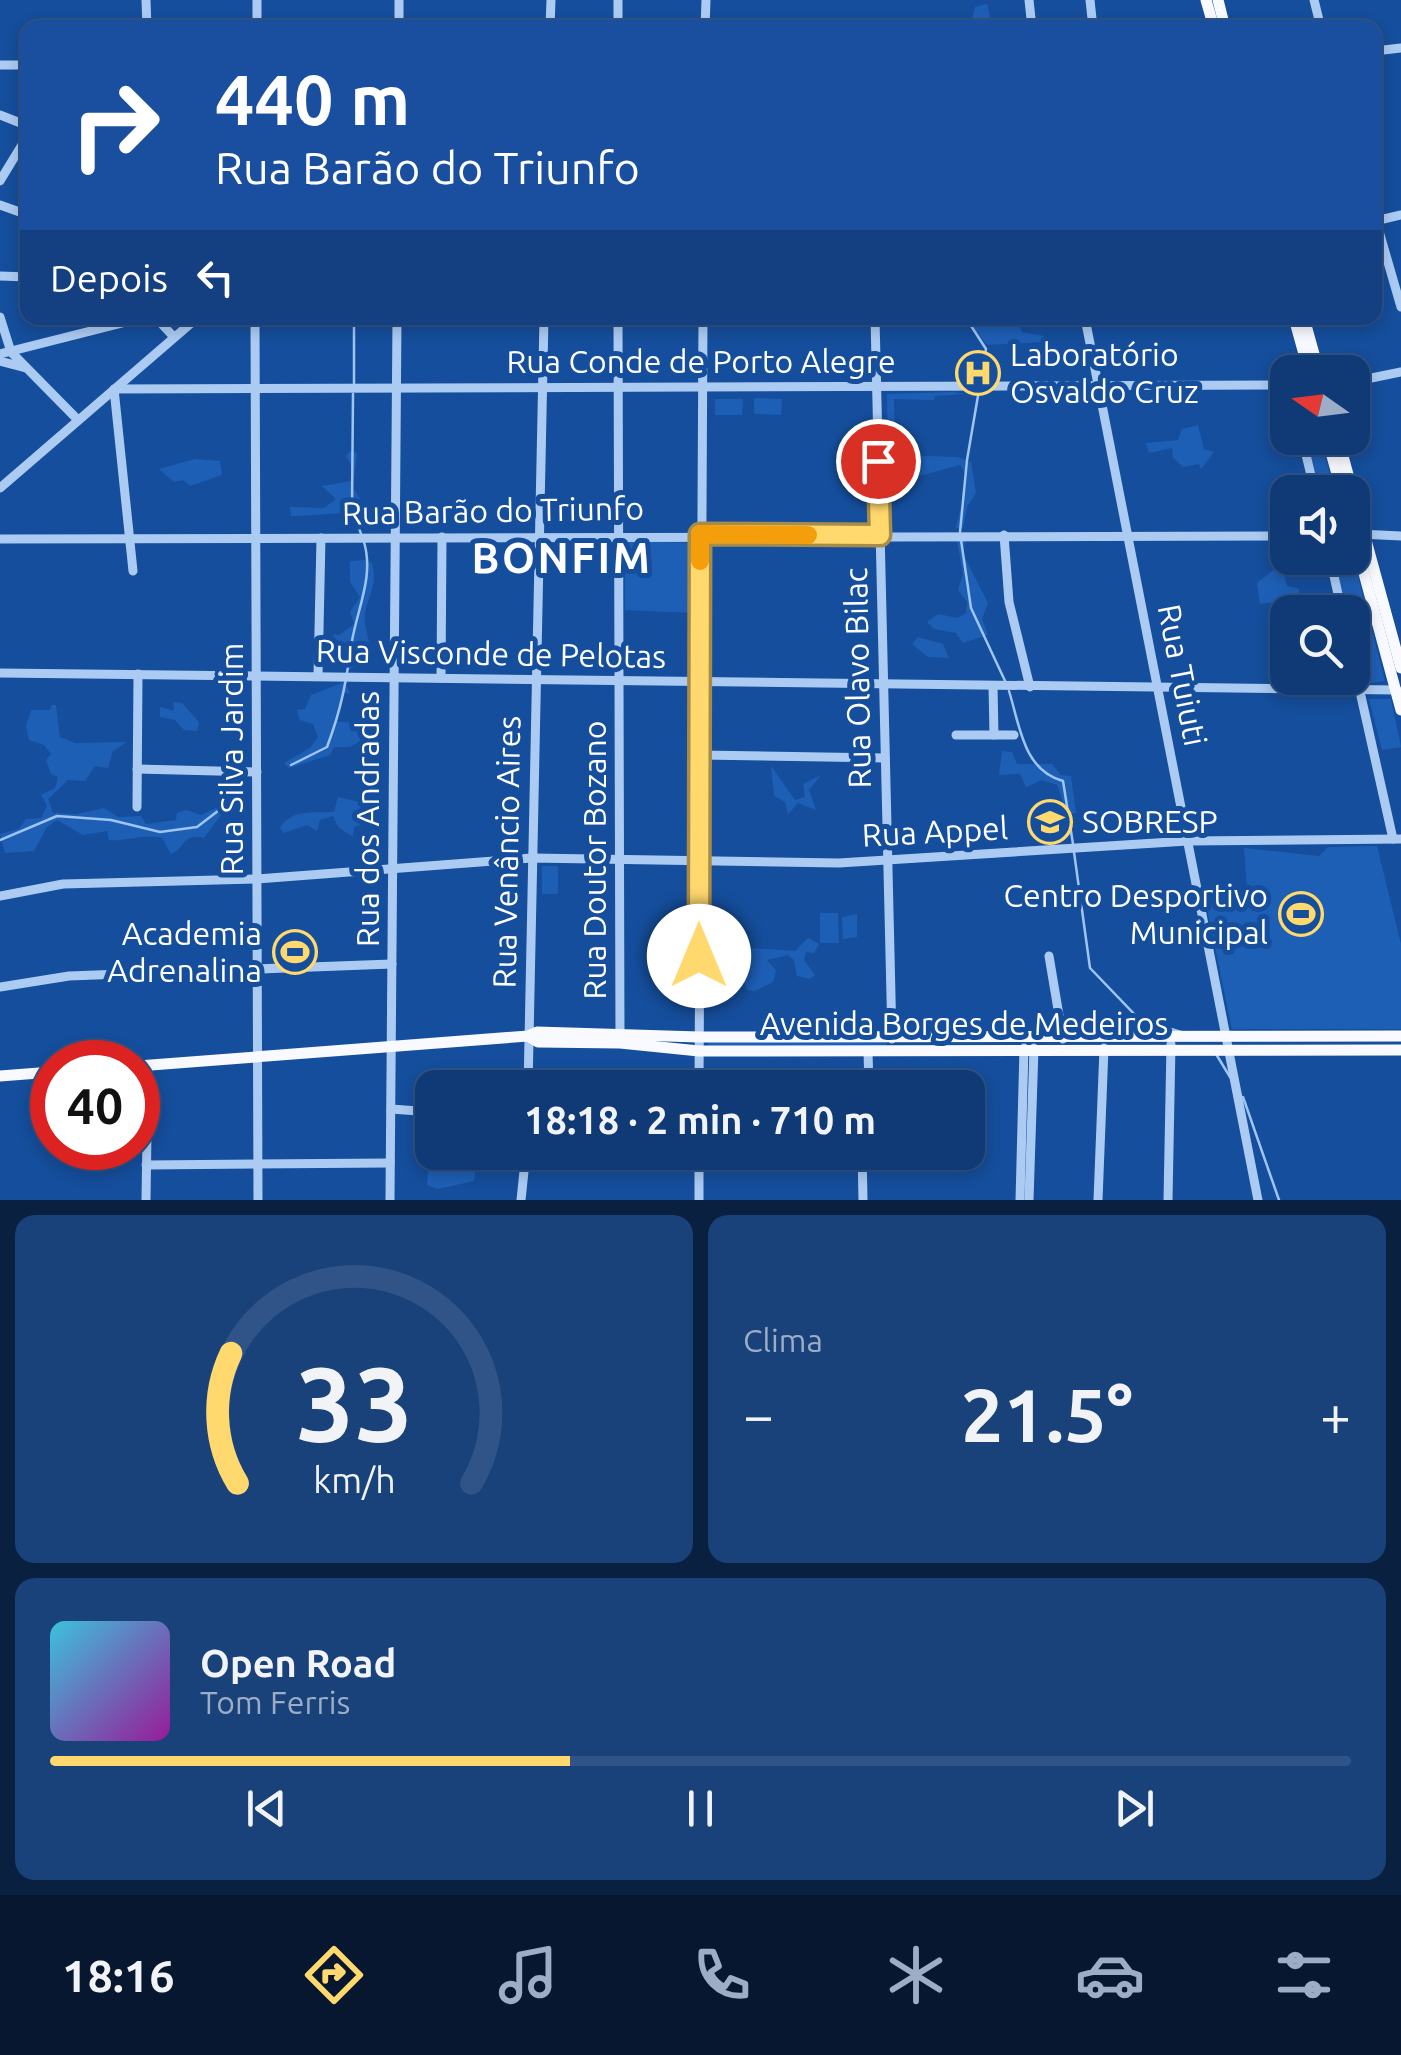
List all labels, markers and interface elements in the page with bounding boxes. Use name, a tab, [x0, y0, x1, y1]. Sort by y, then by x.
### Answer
icon: right	[50, 60, 180, 190]
text: 440 m	[215, 60, 410, 138]
text: Rua Barão do Triunfo	[215, 142, 640, 193]
icon: left	[188, 250, 243, 305]
text: Depois	[50, 257, 168, 299]
place label: Laboratório Osvaldo Cruz	[1010, 336, 1199, 409]
street label: Rua Conde de Porto Alegre	[506, 343, 896, 379]
hospital icon: Laboratório Osvaldo Cruz	[955, 350, 1001, 396]
north arrow	[1270, 355, 1370, 455]
map controls	[1270, 355, 1370, 695]
pin	[836, 419, 921, 504]
icon: arrive	[851, 434, 906, 489]
button: sound	[1270, 475, 1370, 575]
street label: Rua Barão do Triunfo	[342, 489, 644, 531]
district label: BONFIM	[472, 534, 652, 581]
street label: Rua Olavo Bilac	[837, 567, 877, 789]
button: search	[1270, 595, 1370, 695]
street label: Rua Tuiuti	[1152, 601, 1214, 749]
street label: Rua Visconde de Pelotas	[316, 632, 666, 674]
street label: Rua Silva Jardim	[213, 643, 249, 875]
street label: Rua dos Andradas	[349, 691, 385, 947]
street label: Rua Venâncio Aires	[486, 715, 526, 989]
street label: Rua Doutor Bozano	[576, 720, 612, 1000]
school or university icon: SOBRESP	[1027, 799, 1073, 845]
place label: SOBRESP	[1082, 803, 1218, 839]
street label: Rua Appel	[861, 809, 1009, 853]
place label: Centro Desportivo Municipal	[1003, 877, 1268, 950]
sports icon: Centro Desportivo Municipal	[1278, 891, 1324, 937]
position arrow	[647, 904, 751, 1008]
place label: Academia Adrenalina	[107, 915, 262, 988]
sports icon: Academia Adrenalina	[272, 929, 318, 975]
street label: Avenida Borges de Medeiros	[760, 1005, 1168, 1041]
speed limit sign: 40	[30, 1040, 160, 1170]
text: 18:18 · 2 min · 710 m	[524, 1099, 876, 1141]
text: Clima	[743, 1322, 823, 1358]
text: 33	[295, 1344, 413, 1461]
text: 21.5°	[961, 1372, 1133, 1456]
text: −	[743, 1384, 774, 1445]
text: +	[1320, 1384, 1351, 1445]
text: km/h	[313, 1460, 395, 1500]
text: Open Road	[200, 1642, 396, 1684]
text: Tom Ferris	[200, 1684, 350, 1720]
icon: previous	[239, 1781, 294, 1836]
icon: pause	[673, 1781, 728, 1836]
icon: next	[1107, 1781, 1162, 1836]
icon: directions	[299, 1940, 369, 2010]
icon: music	[493, 1940, 563, 2010]
icon: phone	[687, 1940, 757, 2010]
icon: climate	[881, 1940, 951, 2010]
icon: car	[1075, 1940, 1145, 2010]
icon: filters	[1269, 1940, 1339, 2010]
text: 18:16	[62, 1950, 175, 2001]

